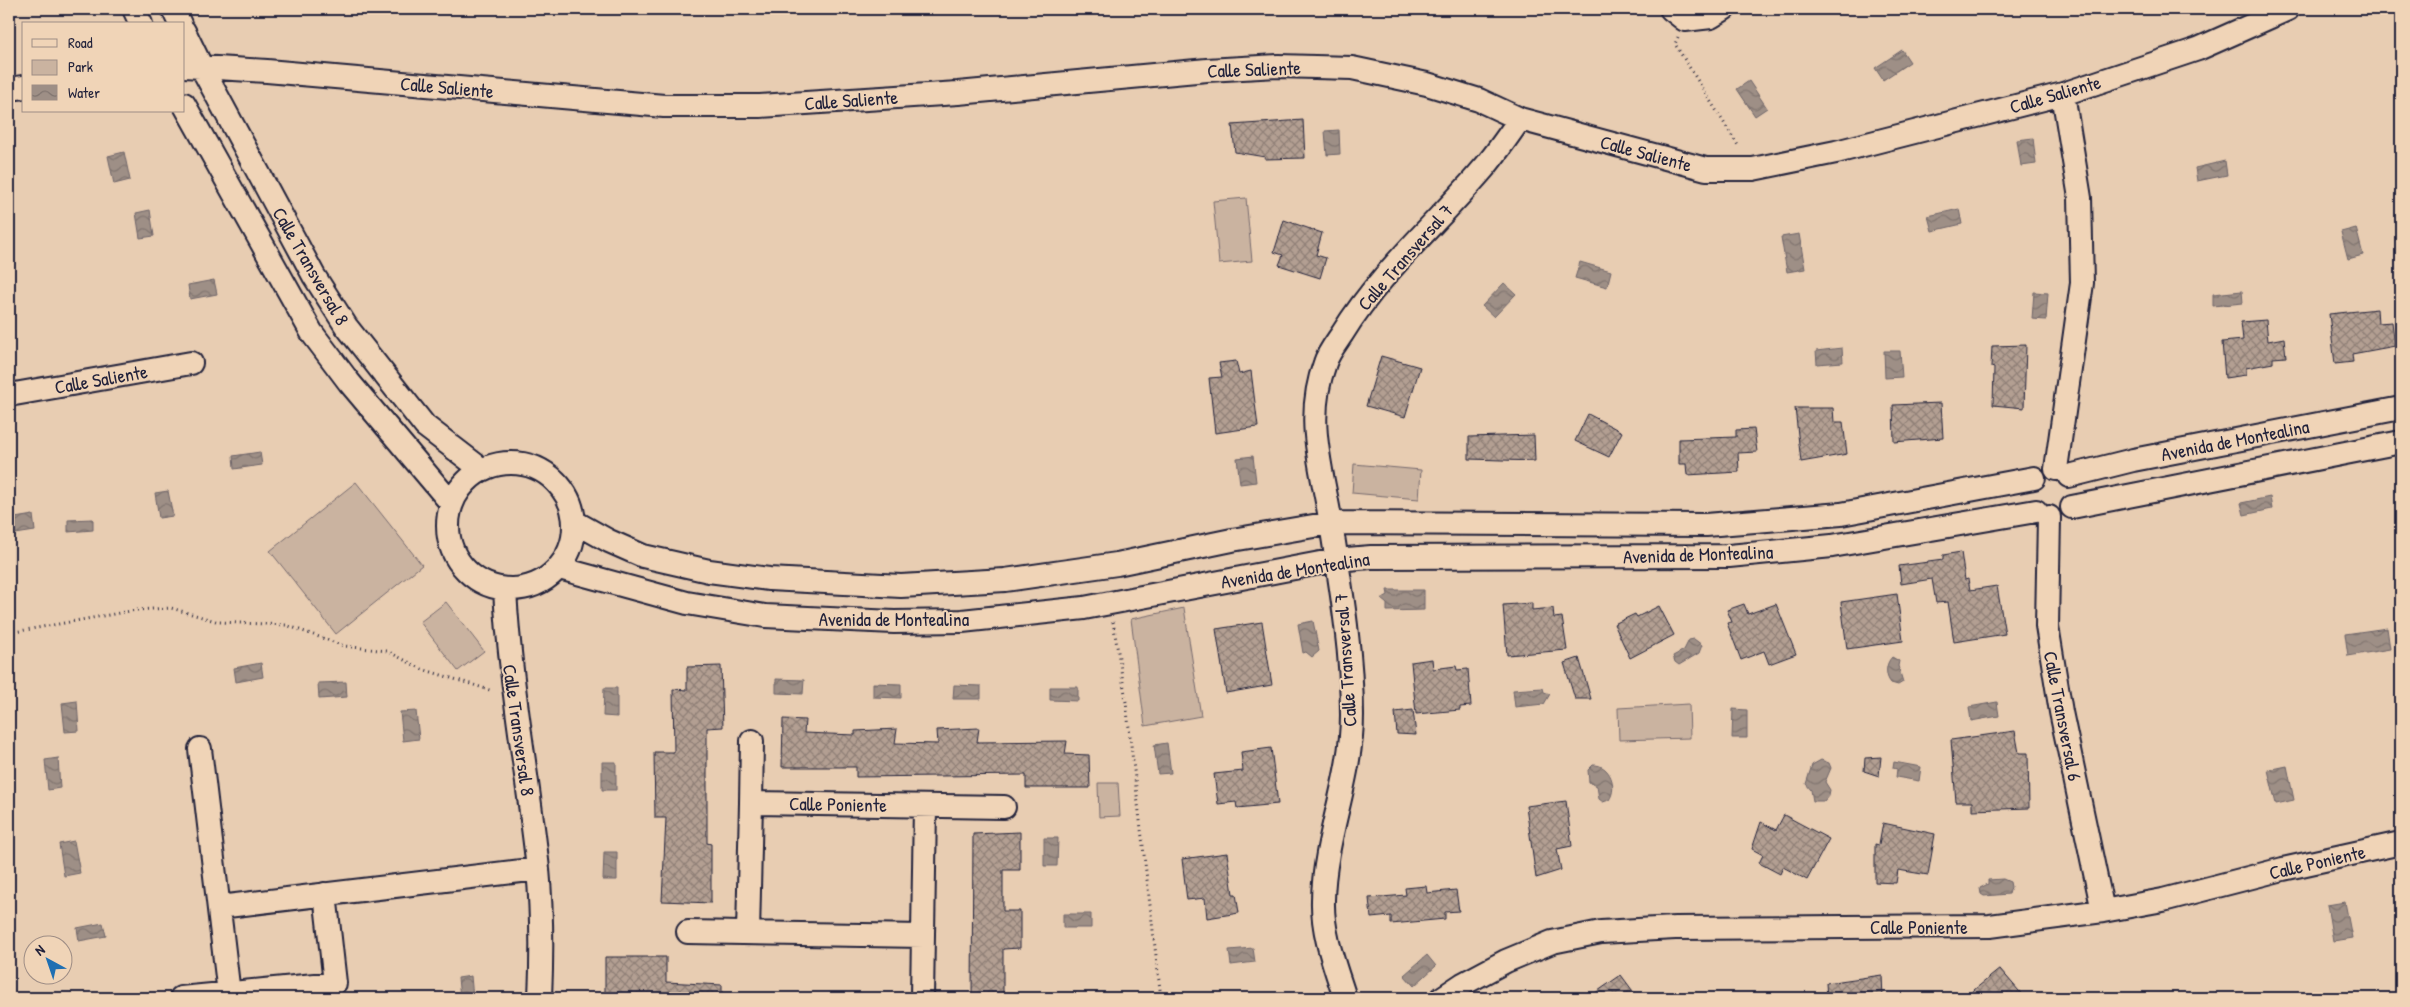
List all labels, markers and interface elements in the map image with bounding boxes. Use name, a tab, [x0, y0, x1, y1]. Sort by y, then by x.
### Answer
legend	[22, 22, 185, 112]
text: Road	[68, 32, 93, 53]
street label: Calle Saliente	[1207, 54, 1302, 84]
text: Park	[68, 56, 93, 77]
street label: Calle Saliente	[2006, 68, 2104, 119]
street label: Calle Saliente	[399, 70, 495, 104]
text: Water	[68, 82, 100, 103]
street label: Calle Saliente	[803, 84, 899, 116]
street label: Calle Saliente	[1597, 128, 1695, 178]
street label: Calle Transversal 7	[1351, 198, 1459, 316]
street label: Calle Transversal 8	[267, 202, 355, 330]
street label: Calle Saliente	[53, 358, 150, 400]
street label: Avenida de Montealina	[2159, 413, 2312, 467]
street label: Avenida de Montealina	[1622, 538, 1774, 570]
street label: Avenida de Montealina	[1219, 545, 1372, 595]
street label: Calle Transversal 7	[1327, 592, 1363, 728]
street label: Avenida de Montealina	[819, 606, 970, 632]
street label: Calle Transversal 6	[2038, 649, 2088, 783]
street label: Calle Transversal 8	[497, 663, 541, 797]
street label: Calle Poniente	[789, 790, 888, 818]
street label: Calle Poniente	[2266, 838, 2368, 886]
street label: Calle Poniente	[1870, 914, 1968, 940]
north arrow	[22, 934, 72, 984]
text: N	[30, 940, 49, 959]

